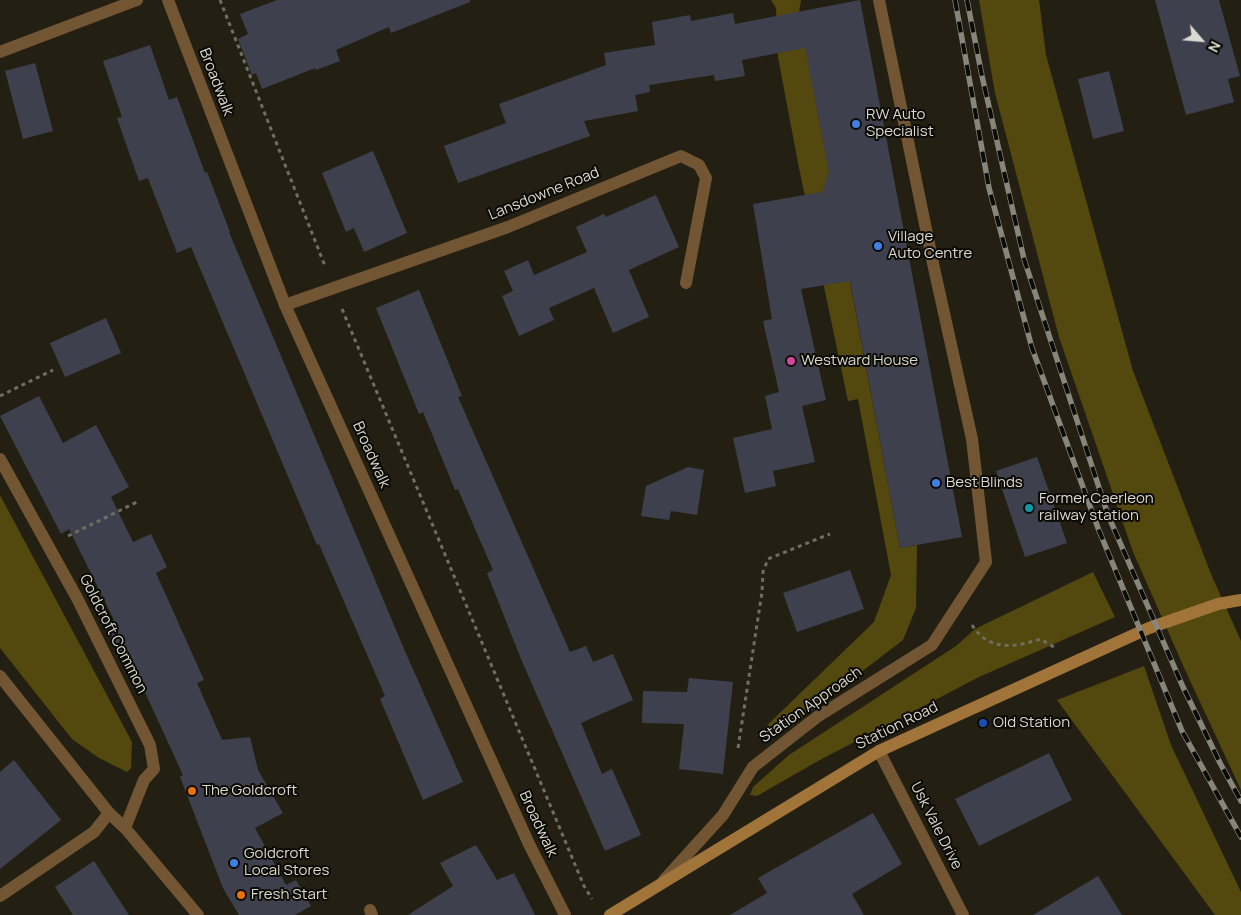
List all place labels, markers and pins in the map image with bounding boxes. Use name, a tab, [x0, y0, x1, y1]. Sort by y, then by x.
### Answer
place label: RW Auto Specialist	[866, 106, 934, 141]
marker: RW Auto Specialist	[850, 118, 862, 130]
place label: Village Auto Centre	[888, 228, 972, 263]
marker: Village Auto Centre	[872, 240, 884, 252]
place label: Westward House	[801, 352, 918, 370]
marker: Westward House	[785, 355, 797, 367]
place label: Best Blinds	[946, 474, 1023, 492]
marker: Best Blinds	[930, 477, 942, 489]
place label: Former Caerleon railway station	[1039, 490, 1154, 525]
marker: Former Caerleon railway station	[1023, 502, 1035, 514]
place label: Old Station	[993, 714, 1070, 732]
marker: Old Station	[977, 717, 989, 729]
place label: The Goldcroft	[202, 782, 297, 800]
marker: The Goldcroft	[186, 785, 198, 797]
place label: Goldcroft Local Stores	[244, 845, 329, 880]
marker: Goldcroft Local Stores	[228, 857, 240, 869]
place label: Fresh Start	[251, 886, 327, 904]
marker: Fresh Start	[235, 889, 247, 901]

